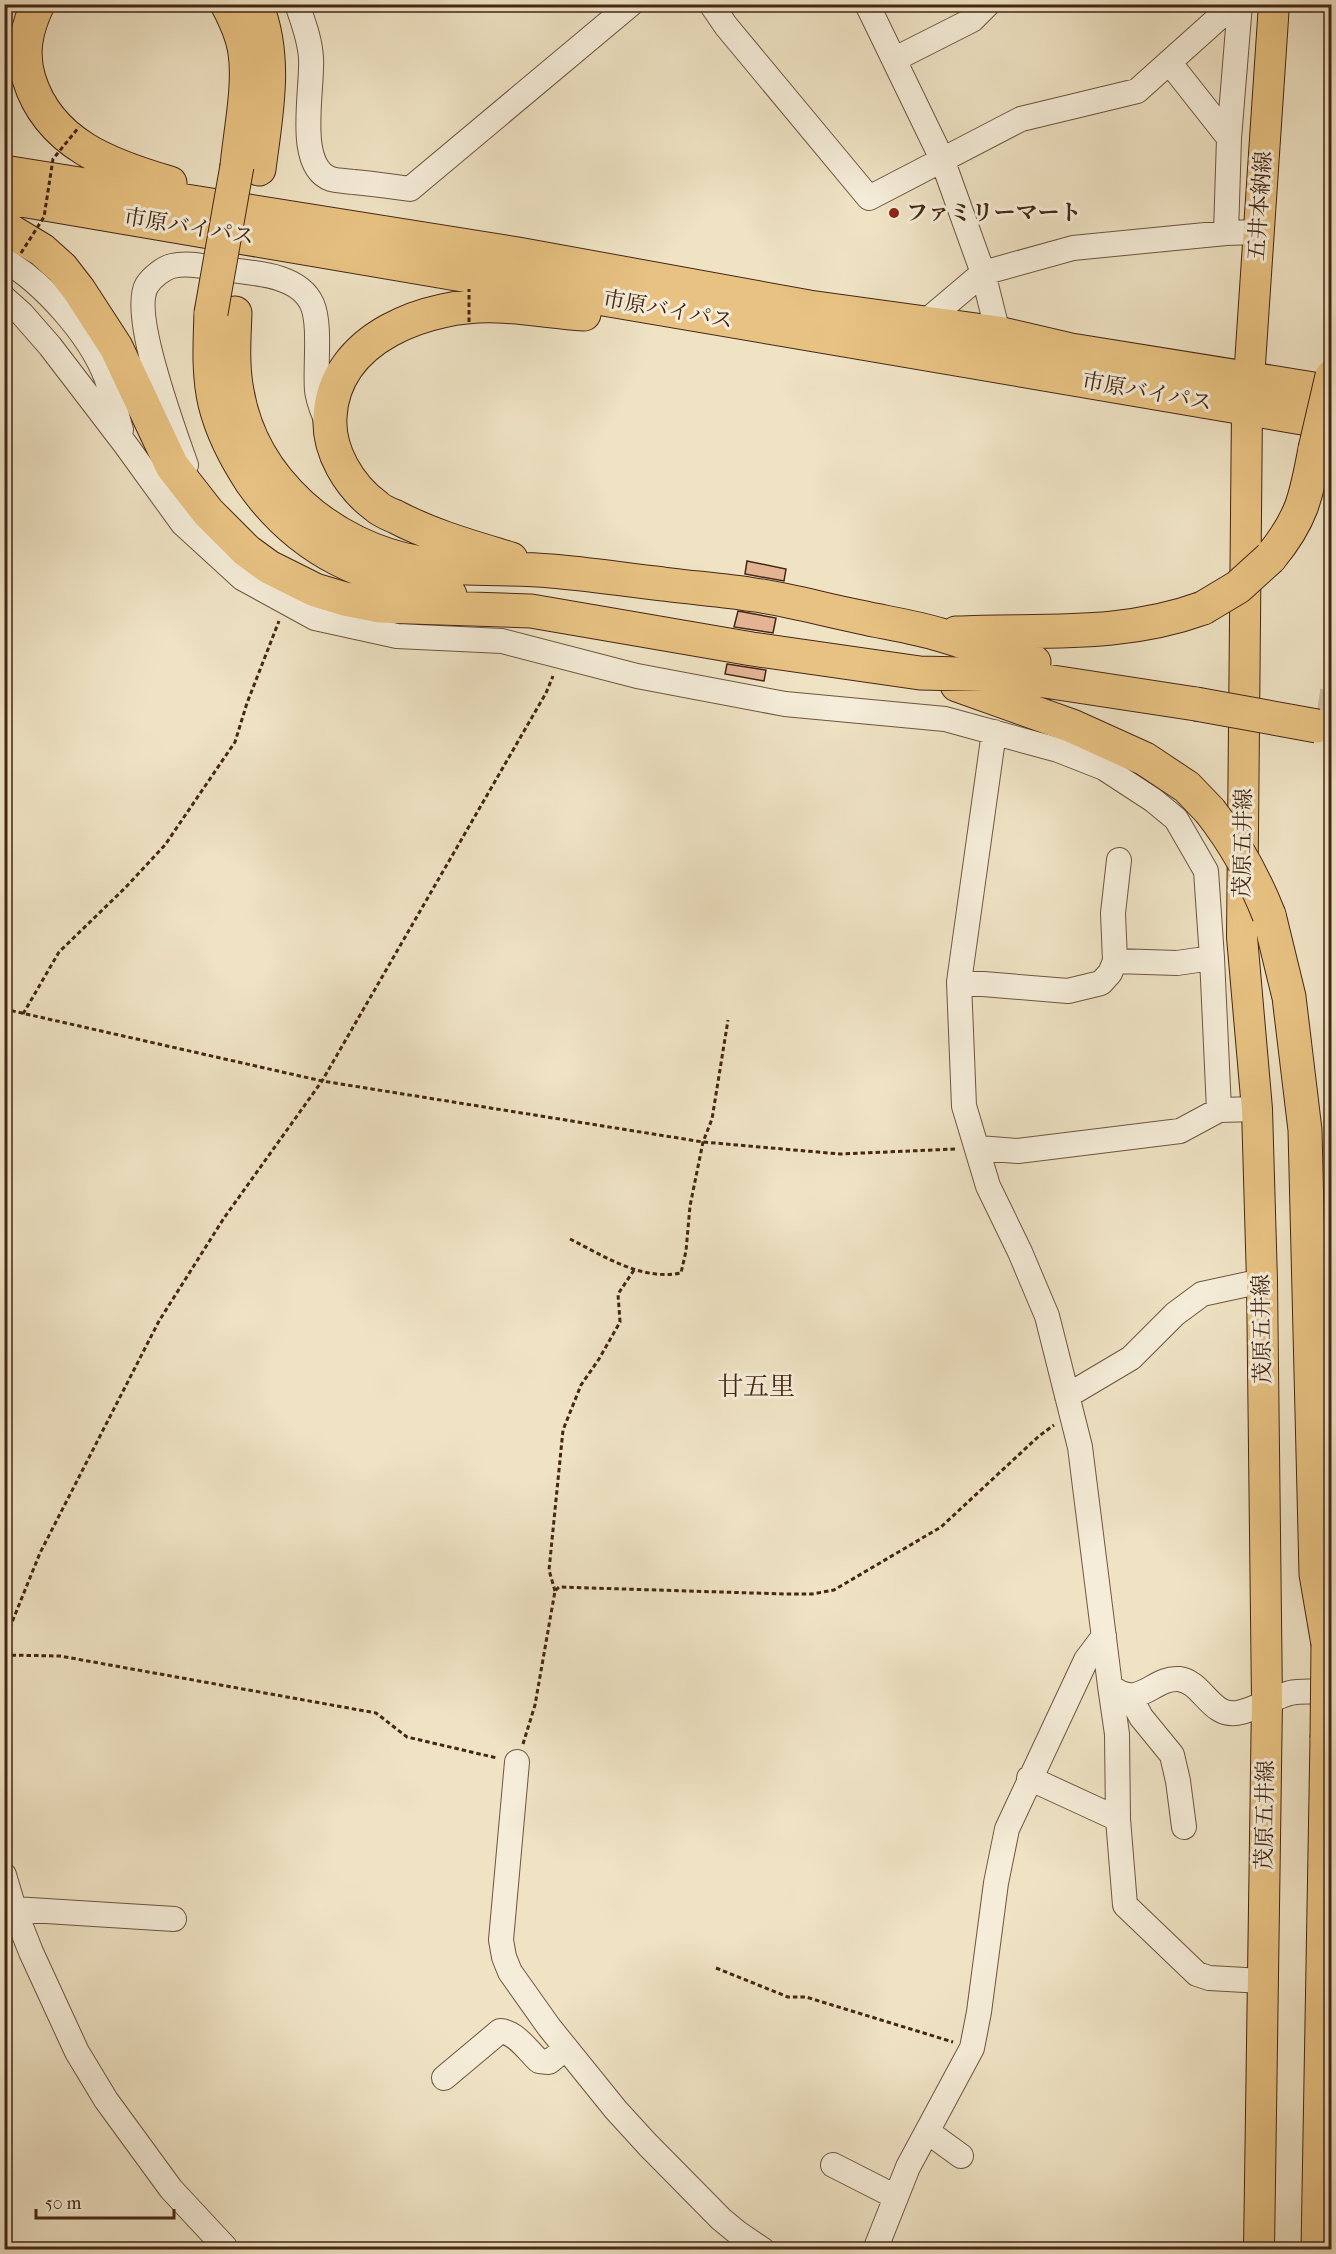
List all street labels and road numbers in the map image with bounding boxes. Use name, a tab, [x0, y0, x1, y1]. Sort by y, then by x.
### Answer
street label: 五井本納線	[1243, 150, 1277, 262]
street label: 市原バイパス	[122, 204, 256, 250]
street label: 市原バイパス	[601, 286, 735, 334]
street label: 市原バイパス	[1080, 368, 1214, 416]
street label: 茂原五井線	[1229, 788, 1257, 898]
street label: 茂原五井線	[1248, 1274, 1276, 1384]
street label: 茂原五井線	[1251, 1760, 1279, 1870]

